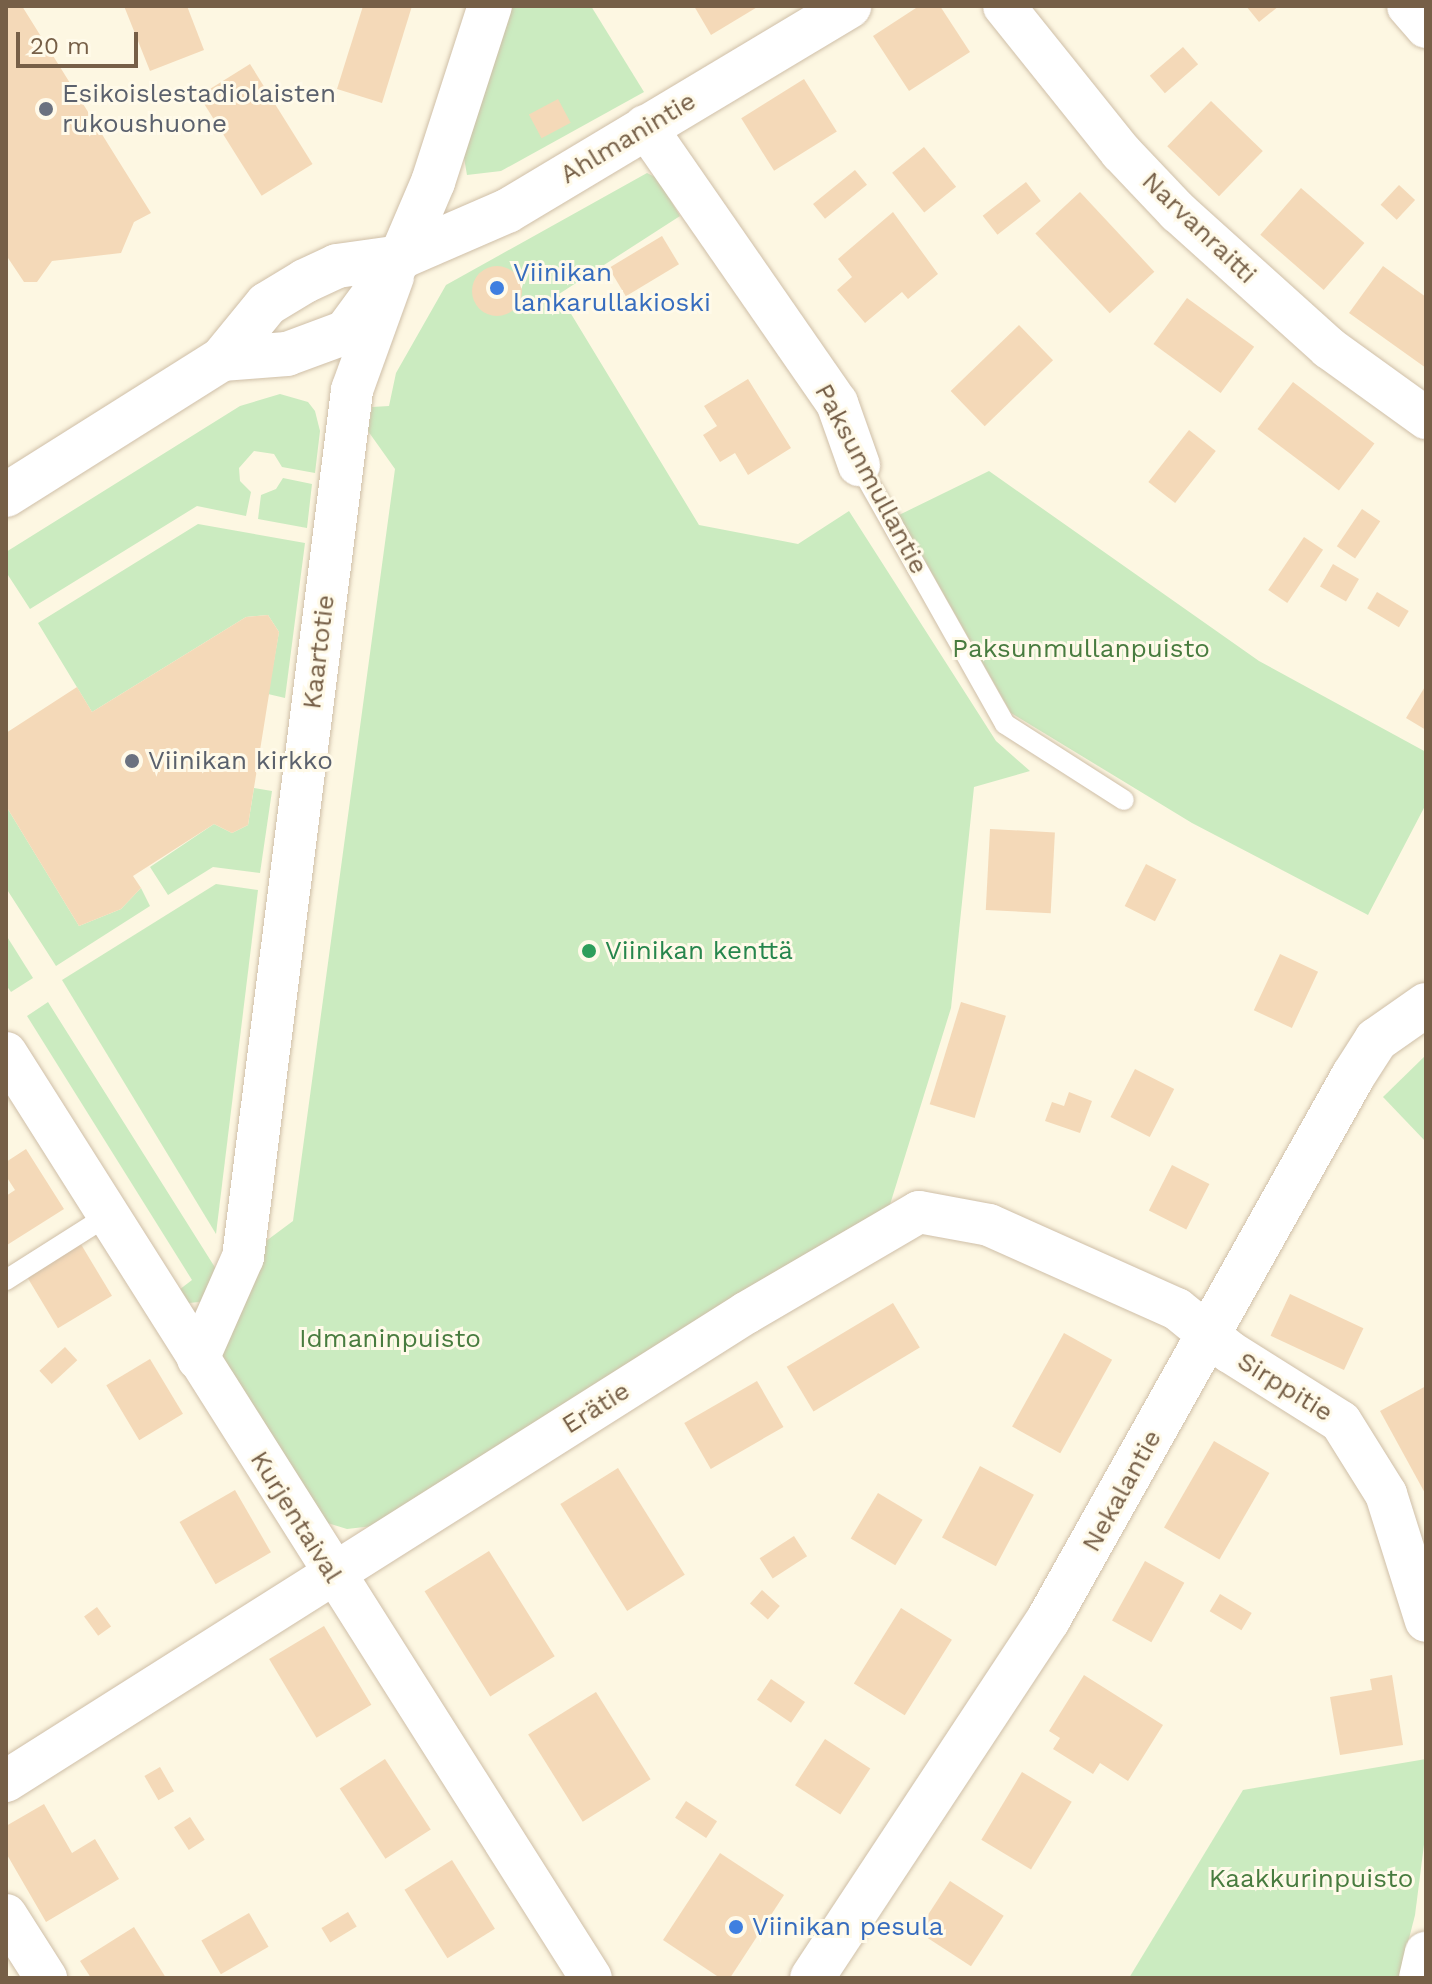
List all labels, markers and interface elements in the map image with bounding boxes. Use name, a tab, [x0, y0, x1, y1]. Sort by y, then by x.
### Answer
scale bar	[20, 16, 142, 66]
text: 20 m	[30, 32, 90, 60]
place label: Esikoislestadiolaisten rukoushuone	[62, 78, 336, 140]
street label: Ahlmanintie	[555, 85, 701, 191]
marker: Esikoislestadiolaisten rukoushuone	[37, 100, 55, 118]
street label: Narvanraitti	[1135, 166, 1263, 290]
place label: Viinikan lankarullakioski	[513, 257, 711, 318]
marker: Viinikan lankarullakioski	[488, 279, 506, 297]
street label: Paksunmullantie	[808, 379, 934, 579]
street label: Kaartotie	[297, 593, 341, 711]
park label: Paksunmullanpuisto	[952, 633, 1210, 665]
place label: Viinikan kirkko	[148, 745, 333, 777]
marker: Viinikan kirkko	[123, 752, 141, 770]
place label: Viinikan kenttä	[605, 935, 793, 967]
marker: Viinikan kenttä	[580, 942, 598, 960]
park label: Idmaninpuisto	[299, 1323, 481, 1355]
street label: Sirppitie	[1232, 1346, 1338, 1428]
street label: Erätie	[556, 1375, 636, 1441]
street label: Nekalantie	[1076, 1425, 1168, 1557]
street label: Kurjentaival	[243, 1445, 349, 1589]
park label: Kaakkurinpuisto	[1209, 1863, 1413, 1895]
place label: Viinikan pesula	[752, 1911, 944, 1943]
marker: Viinikan pesula	[727, 1918, 745, 1936]

